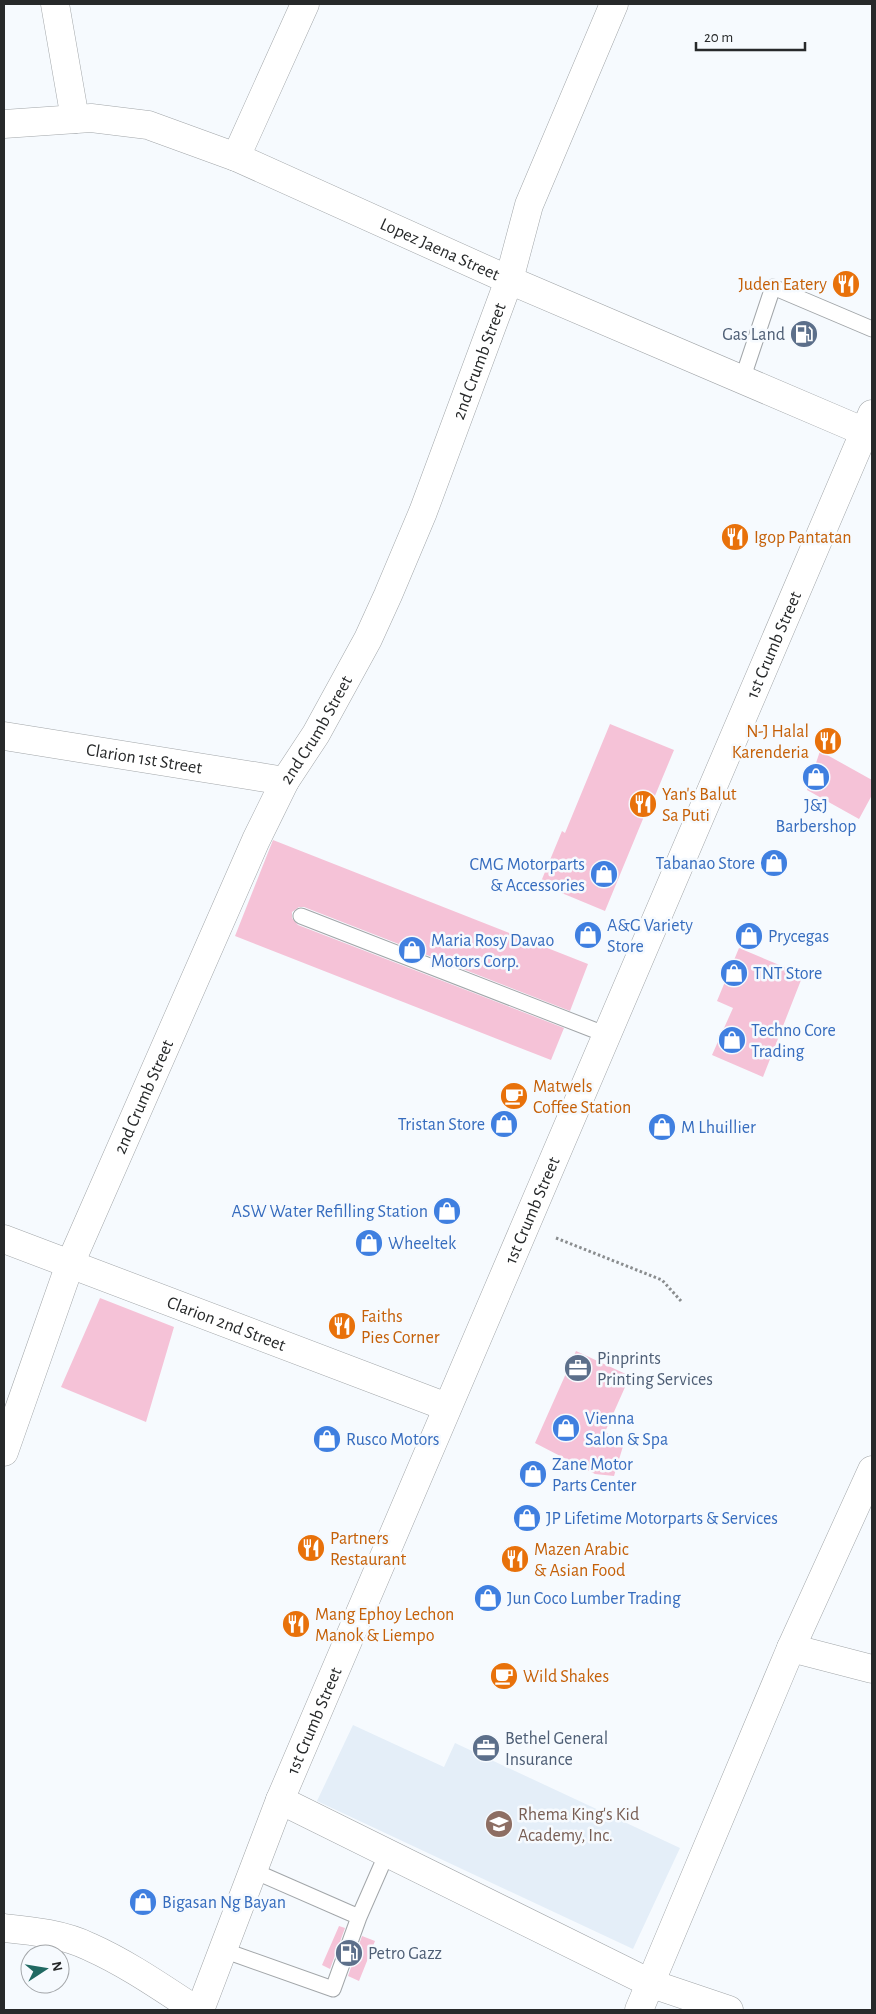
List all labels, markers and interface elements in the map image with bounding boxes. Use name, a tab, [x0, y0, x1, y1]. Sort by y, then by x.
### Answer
scale bar	[696, 20, 805, 52]
text: 20 m	[704, 30, 733, 45]
street label: Lopez Jaena Street	[377, 215, 502, 285]
restaurant icon: Juden Eatery	[831, 269, 861, 299]
place label: Juden Eatery	[738, 276, 827, 294]
street label: 2nd Crumb Street	[450, 300, 510, 422]
fuel station icon: Gas Land	[789, 319, 819, 349]
place label: Gas Land	[722, 326, 785, 344]
restaurant icon: Igop Pantatan	[720, 522, 750, 552]
place label: Igop Pantatan	[754, 529, 852, 547]
street label: 1st Crumb Street	[744, 589, 805, 701]
street label: 2nd Crumb Street	[278, 673, 356, 788]
place label: N-J Halal Karenderia	[732, 723, 809, 762]
restaurant icon: N-J Halal Karenderia	[813, 726, 843, 756]
street label: Clarion 1st Street	[85, 741, 204, 778]
shop icon: J&J Barbershop	[801, 762, 831, 792]
place label: Yan's Balut Sa Puti	[662, 786, 737, 825]
restaurant icon: Yan's Balut Sa Puti	[628, 789, 658, 819]
place label: J&J Barbershop	[775, 797, 857, 836]
shop icon: Tabanao Store	[759, 848, 789, 878]
place label: Tabanao Store	[656, 855, 755, 873]
place label: CMG Motorparts & Accessories	[470, 856, 585, 895]
shop icon: CMG Motorparts & Accessories	[589, 859, 619, 889]
place label: A&G Variety Store	[607, 917, 693, 956]
shop icon: A&G Variety Store	[573, 920, 603, 950]
shop icon: Prycegas	[734, 921, 764, 951]
place label: Prycegas	[768, 928, 829, 946]
place label: Maria Rosy Davao Motors Corp.	[431, 932, 554, 971]
shop icon: Maria Rosy Davao Motors Corp.	[397, 935, 427, 965]
shop icon: TNT Store	[719, 958, 749, 988]
place label: TNT Store	[753, 965, 822, 983]
place label: Techno Core Trading	[751, 1022, 836, 1061]
shop icon: Techno Core Trading	[717, 1025, 747, 1055]
street label: 2nd Crumb Street	[111, 1037, 177, 1157]
place label: Matwels Coffee Station	[533, 1078, 631, 1117]
cafe icon: Matwels Coffee Station	[499, 1081, 529, 1111]
shop icon: Tristan Store	[489, 1109, 519, 1139]
shop icon: M Lhuillier	[647, 1112, 677, 1142]
place label: Tristan Store	[398, 1116, 485, 1134]
place label: M Lhuillier	[681, 1119, 756, 1137]
street label: 1st Crumb Street	[502, 1154, 564, 1267]
shop icon: ASW Water Refilling Station	[432, 1196, 462, 1226]
place label: ASW Water Refilling Station	[232, 1203, 428, 1221]
shop icon: Wheeltek	[354, 1228, 384, 1258]
place label: Wheeltek	[388, 1235, 457, 1253]
street label: Clarion 2nd Street	[164, 1294, 288, 1355]
place label: Faiths Pies Corner	[361, 1308, 440, 1347]
restaurant icon: Faiths Pies Corner	[327, 1311, 357, 1341]
place label: Pinprints Printing Services	[597, 1350, 713, 1389]
office icon: Pinprints Printing Services	[563, 1353, 593, 1383]
place label: Vienna Salon & Spa	[585, 1410, 668, 1449]
shop icon: Vienna Salon & Spa	[551, 1413, 581, 1443]
shop icon: Rusco Motors	[312, 1424, 342, 1454]
place label: Rusco Motors	[346, 1431, 440, 1449]
place label: Zane Motor Parts Center	[552, 1456, 637, 1495]
shop icon: Zane Motor Parts Center	[518, 1459, 548, 1489]
shop icon: JP Lifetime Motorparts & Services	[512, 1503, 542, 1533]
place label: JP Lifetime Motorparts & Services	[546, 1510, 778, 1528]
place label: Partners Restaurant	[330, 1530, 406, 1569]
restaurant icon: Partners Restaurant	[296, 1533, 326, 1563]
place label: Mazen Arabic & Asian Food	[534, 1541, 629, 1580]
restaurant icon: Mazen Arabic & Asian Food	[500, 1544, 530, 1574]
shop icon: Jun Coco Lumber Trading	[473, 1583, 503, 1613]
place label: Jun Coco Lumber Trading	[507, 1590, 681, 1608]
place label: Mang Ephoy Lechon Manok & Liempo	[315, 1606, 454, 1645]
restaurant icon: Mang Ephoy Lechon Manok & Liempo	[281, 1609, 311, 1639]
cafe icon: Wild Shakes	[489, 1661, 519, 1691]
street label: 1st Crumb Street	[284, 1665, 346, 1777]
place label: Wild Shakes	[523, 1668, 609, 1686]
place label: Bethel General Insurance	[505, 1730, 608, 1769]
office icon: Bethel General Insurance	[471, 1733, 501, 1763]
place label: Rhema King's Kid Academy, Inc.	[518, 1806, 639, 1845]
school or university icon: Rhema King's Kid Academy, Inc.	[484, 1809, 514, 1839]
shop icon: Bigasan Ng Bayan	[128, 1887, 158, 1917]
place label: Bigasan Ng Bayan	[162, 1894, 286, 1912]
fuel station icon: Petro Gazz	[334, 1938, 364, 1968]
north arrow	[20, 1944, 70, 1994]
place label: Petro Gazz	[368, 1945, 442, 1963]
text: N	[49, 1960, 65, 1973]

